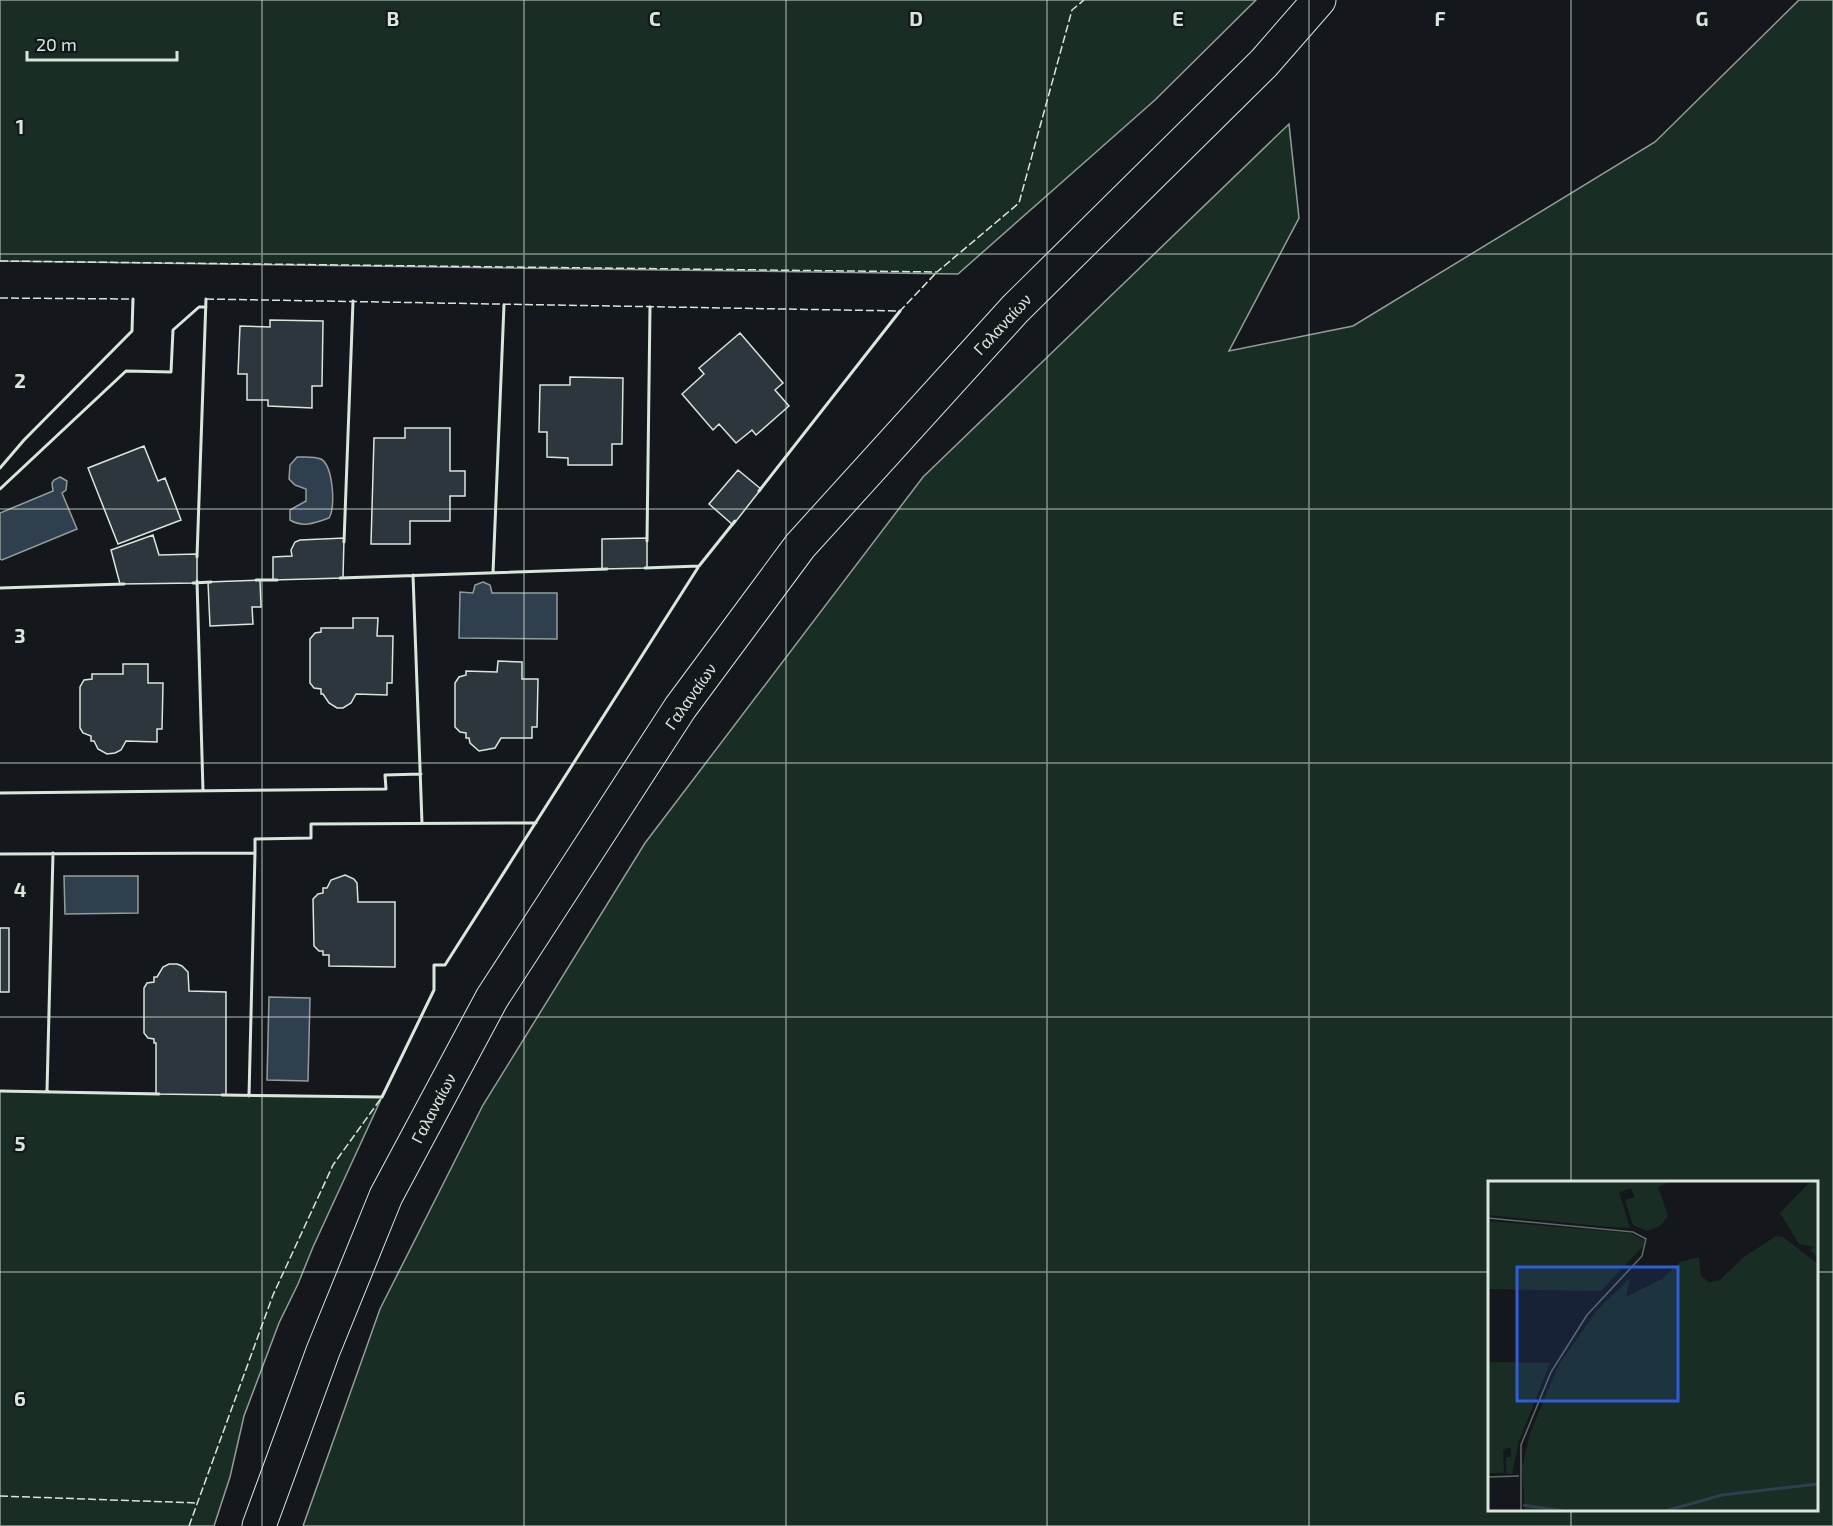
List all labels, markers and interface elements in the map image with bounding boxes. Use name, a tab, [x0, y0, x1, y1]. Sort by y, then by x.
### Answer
text: B	[387, 6, 399, 30]
text: C	[649, 6, 661, 30]
text: D	[909, 6, 923, 30]
text: E	[1172, 6, 1184, 30]
text: F	[1434, 6, 1446, 30]
text: G	[1696, 6, 1708, 30]
scale bar	[27, 24, 177, 62]
text: 20 m	[36, 33, 77, 55]
text: 1	[16, 114, 24, 138]
street label: Γαλαναίων	[969, 290, 1035, 358]
text: 2	[14, 368, 26, 392]
text: 3	[14, 623, 26, 647]
street label: Γαλαναίων	[660, 659, 720, 733]
text: 4	[14, 877, 27, 901]
street label: Γαλαναίων	[407, 1070, 459, 1146]
text: 5	[14, 1131, 26, 1155]
inset map	[1488, 1181, 1818, 1511]
text: 6	[14, 1386, 26, 1410]

